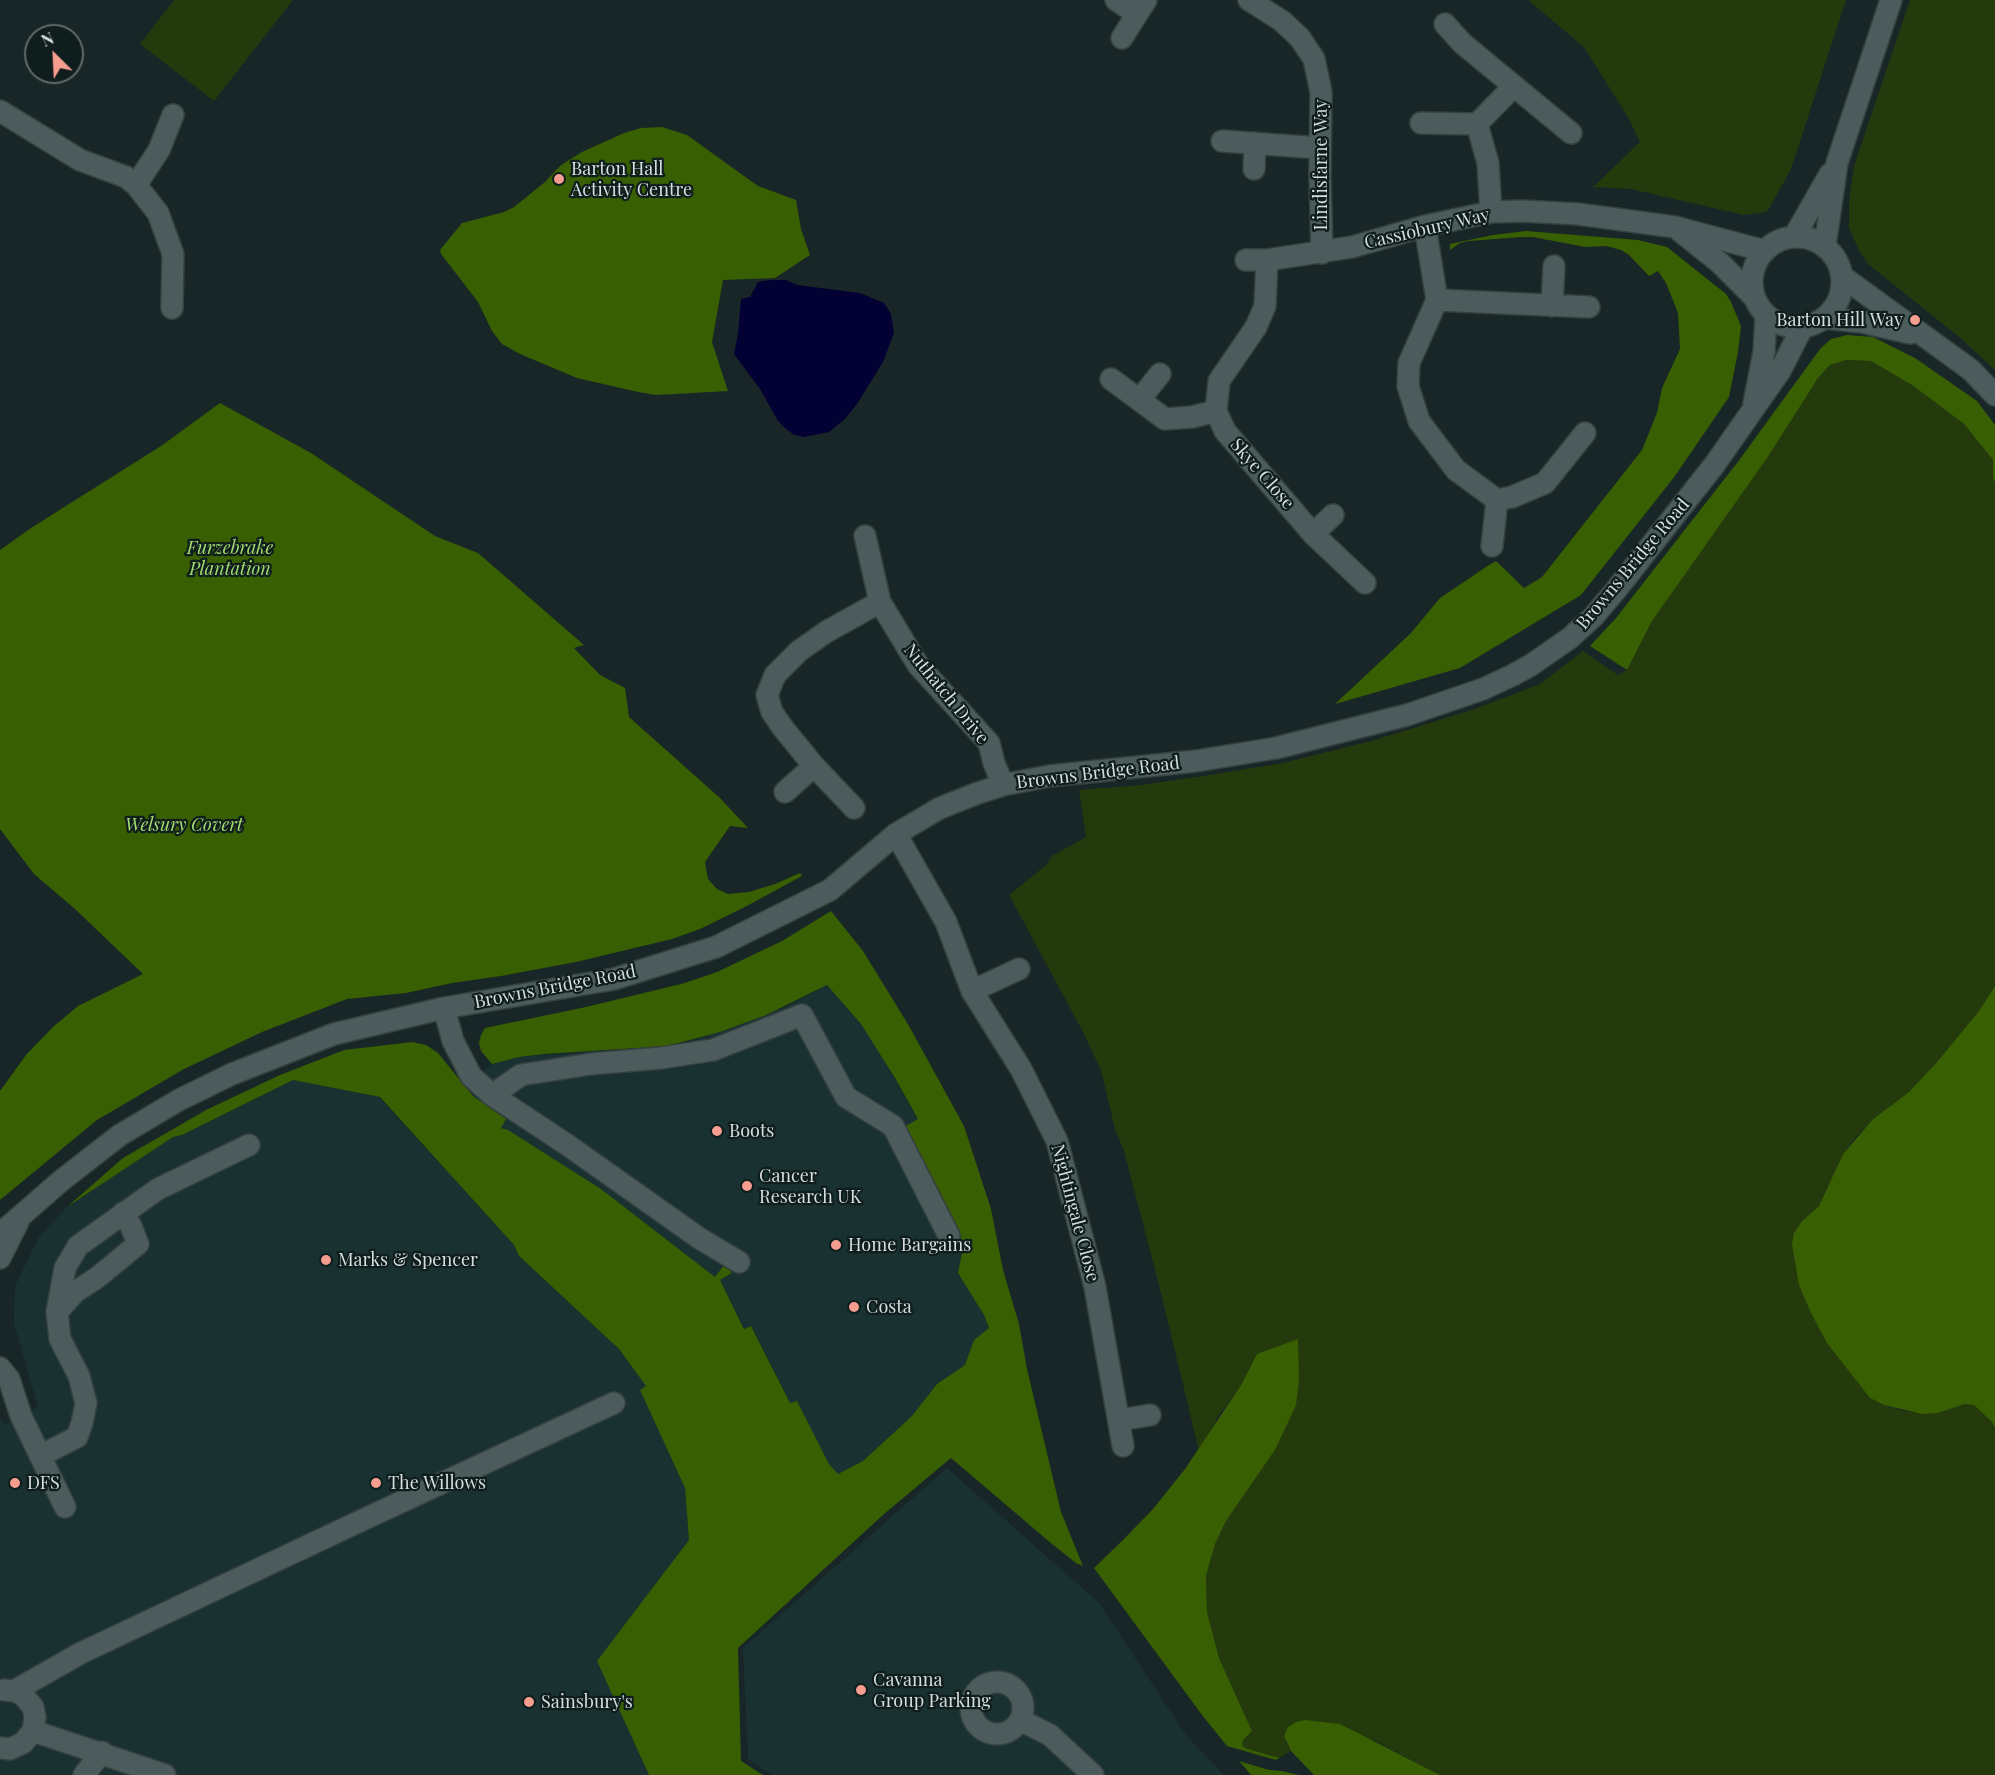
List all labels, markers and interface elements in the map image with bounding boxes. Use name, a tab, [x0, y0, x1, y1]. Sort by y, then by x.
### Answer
north arrow	[24, 24, 84, 84]
text: N	[38, 27, 57, 51]
street label: Lindisfarne Way	[1310, 100, 1332, 230]
place label: Barton Hall Activity Centre	[571, 158, 692, 201]
marker: Barton Hall Activity Centre	[552, 172, 566, 186]
street label: Cassiobury Way	[1362, 204, 1492, 254]
place label: Barton Hill Way	[1776, 309, 1903, 331]
marker: Barton Hill Way	[1908, 313, 1922, 327]
street label: Skye Close	[1225, 434, 1299, 514]
street label: Browns Bridge Road	[1572, 494, 1694, 634]
park label: Furzebrake Plantation	[187, 537, 273, 580]
street label: Nuthatch Drive	[899, 639, 993, 749]
street label: Browns Bridge Road	[1015, 752, 1181, 794]
park label: Welsury Covert	[125, 814, 243, 836]
street label: Browns Bridge Road	[472, 961, 638, 1013]
place label: Boots	[729, 1120, 774, 1142]
marker: Boots	[710, 1124, 724, 1138]
street label: Nightingale Close	[1046, 1142, 1104, 1284]
place label: Cancer Research UK	[759, 1165, 861, 1208]
marker: Cancer Research UK	[740, 1179, 754, 1193]
place label: Home Bargains	[848, 1234, 971, 1256]
marker: Home Bargains	[829, 1238, 843, 1252]
place label: Marks & Spencer	[338, 1249, 478, 1271]
marker: Marks & Spencer	[319, 1253, 333, 1267]
place label: Costa	[866, 1296, 912, 1318]
marker: Costa	[847, 1300, 861, 1314]
place label: DFS	[27, 1472, 60, 1494]
place label: The Willows	[388, 1472, 486, 1494]
marker: DFS	[8, 1476, 22, 1490]
marker: The Willows	[369, 1476, 383, 1490]
place label: Cavanna Group Parking	[873, 1669, 991, 1712]
marker: Cavanna Group Parking	[854, 1683, 868, 1697]
place label: Sainsbury's	[541, 1691, 633, 1713]
marker: Sainsbury's	[522, 1695, 536, 1709]

